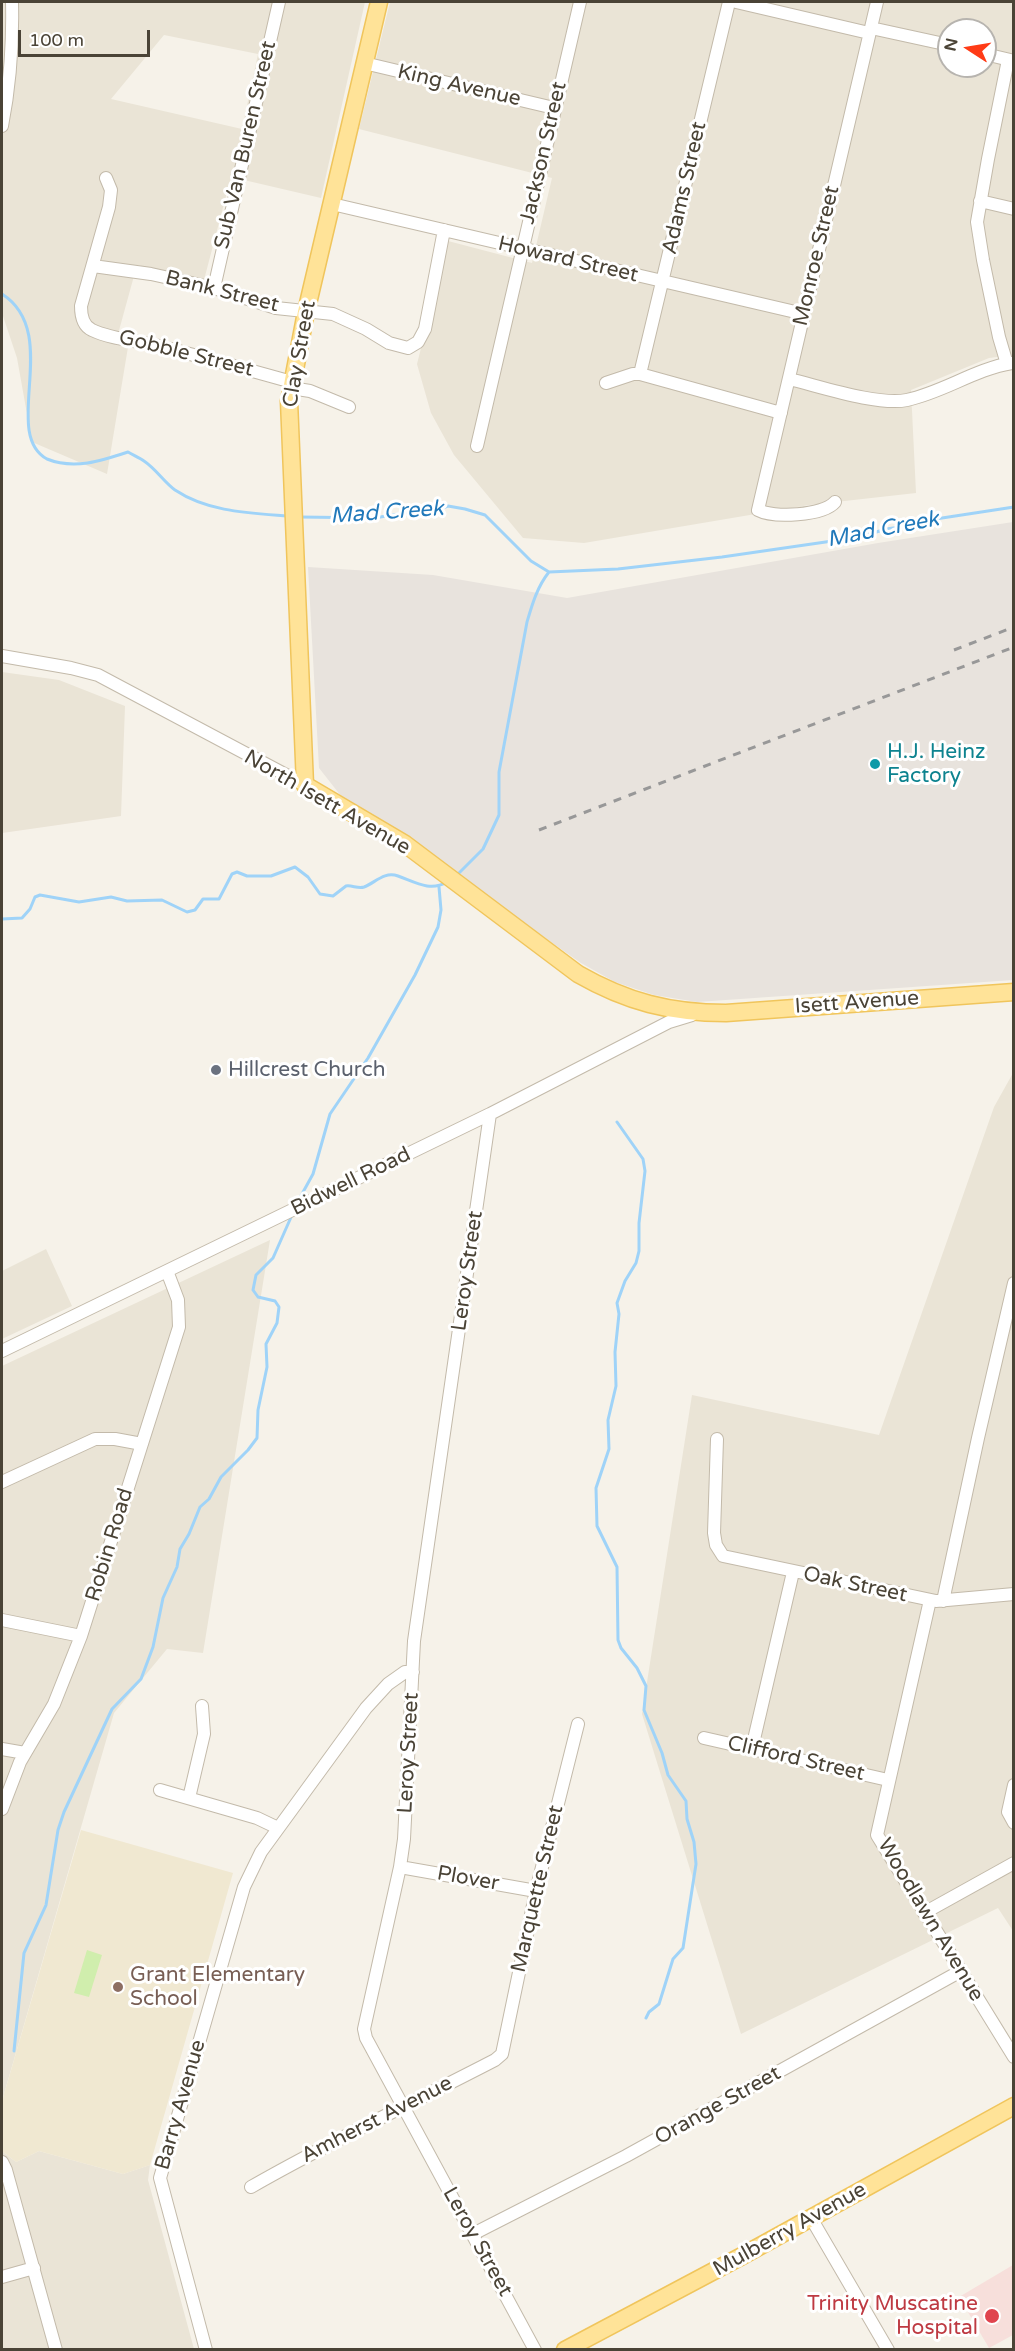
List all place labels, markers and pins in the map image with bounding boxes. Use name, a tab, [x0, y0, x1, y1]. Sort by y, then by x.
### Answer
place label: H.J. Heinz Factory	[887, 739, 986, 789]
marker: H.J. Heinz Factory	[868, 757, 882, 771]
place label: Hillcrest Church	[228, 1057, 385, 1083]
marker: Hillcrest Church	[209, 1063, 223, 1077]
place label: Grant Elementary School	[130, 1962, 305, 2012]
marker: Grant Elementary School	[111, 1980, 125, 1994]
place label: Trinity Muscatine Hospital	[807, 2291, 978, 2341]
marker: Trinity Muscatine Hospital	[983, 2307, 1001, 2325]

